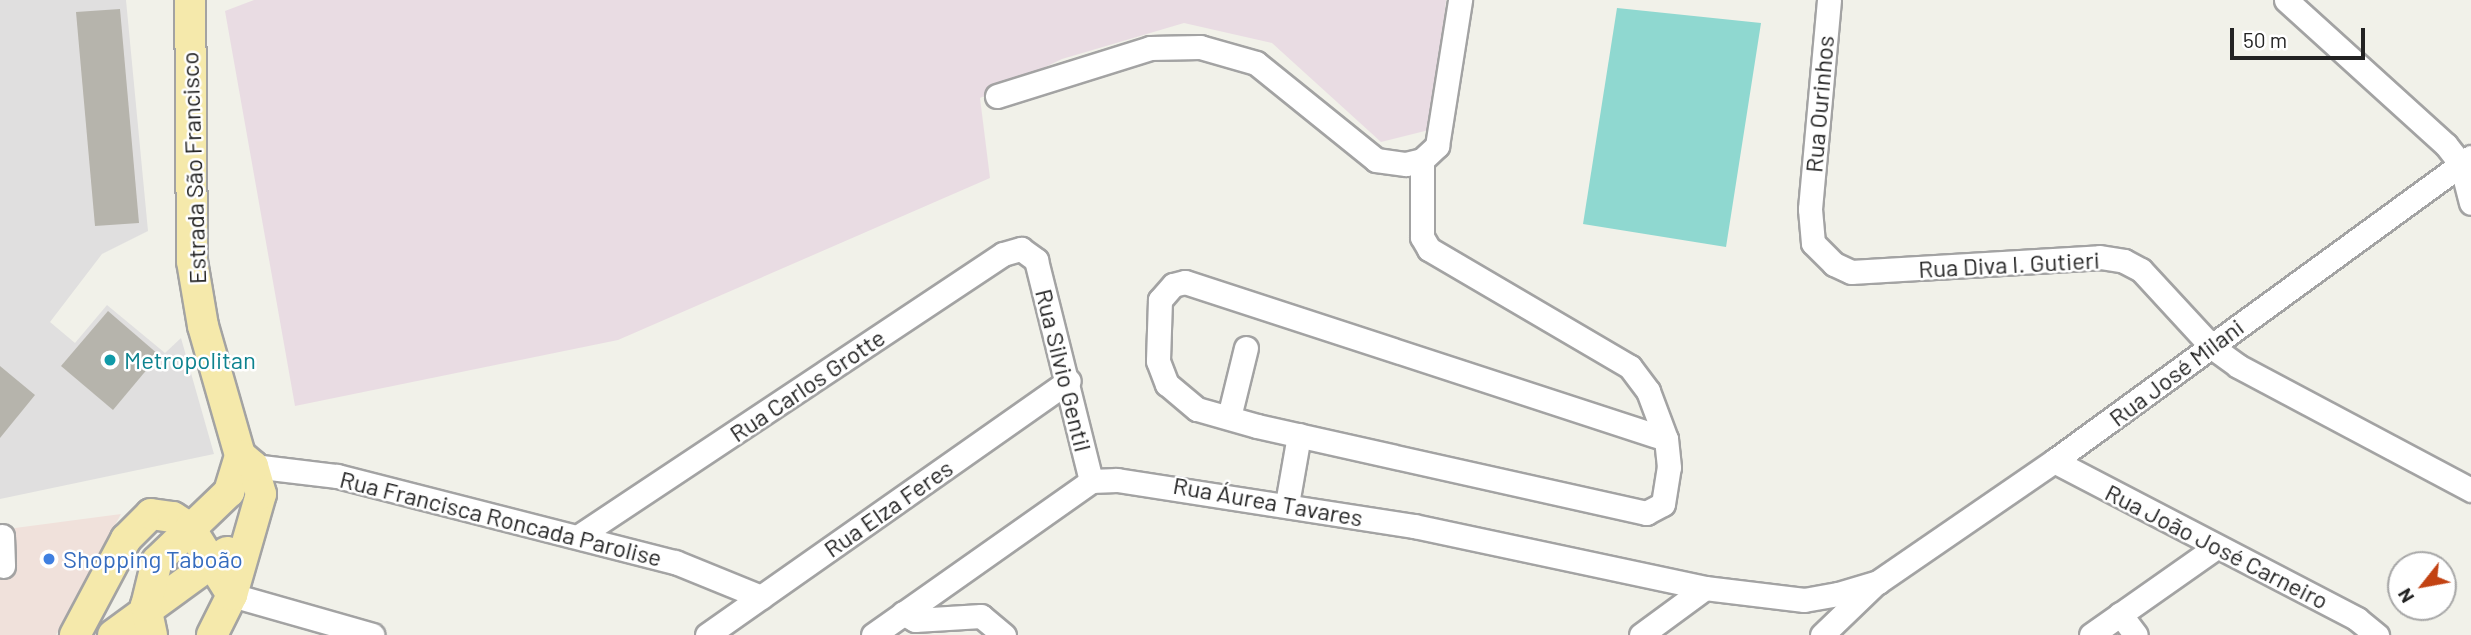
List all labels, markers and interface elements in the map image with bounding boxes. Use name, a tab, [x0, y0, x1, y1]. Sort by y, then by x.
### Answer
scale bar	[2233, 14, 2368, 58]
text: 50 m	[2243, 27, 2287, 52]
street label: Rua Ourinhos	[1799, 34, 1839, 174]
street label: Estrada São Francisco	[175, 51, 211, 285]
street label: Rua Diva I. Gutieri	[1918, 245, 2100, 283]
street label: Rua Silvio Gentil	[1030, 286, 1098, 454]
street label: Rua José Milani	[2103, 312, 2249, 432]
street label: Rua Carlos Grotte	[724, 322, 890, 448]
place label: Metropolitan	[124, 346, 256, 374]
marker: Metropolitan	[102, 352, 118, 368]
street label: Rua Elza Feres	[818, 453, 958, 563]
street label: Rua Francisca Roncada Parolise	[337, 464, 665, 572]
street label: Rua Áurea Tavares	[1171, 470, 1365, 532]
street label: Rua João José Carneiro	[2101, 477, 2333, 615]
place label: Shopping Taboão	[63, 545, 243, 573]
marker: Shopping Taboão	[41, 551, 57, 567]
north arrow	[2387, 551, 2457, 621]
text: N	[2392, 585, 2418, 607]

